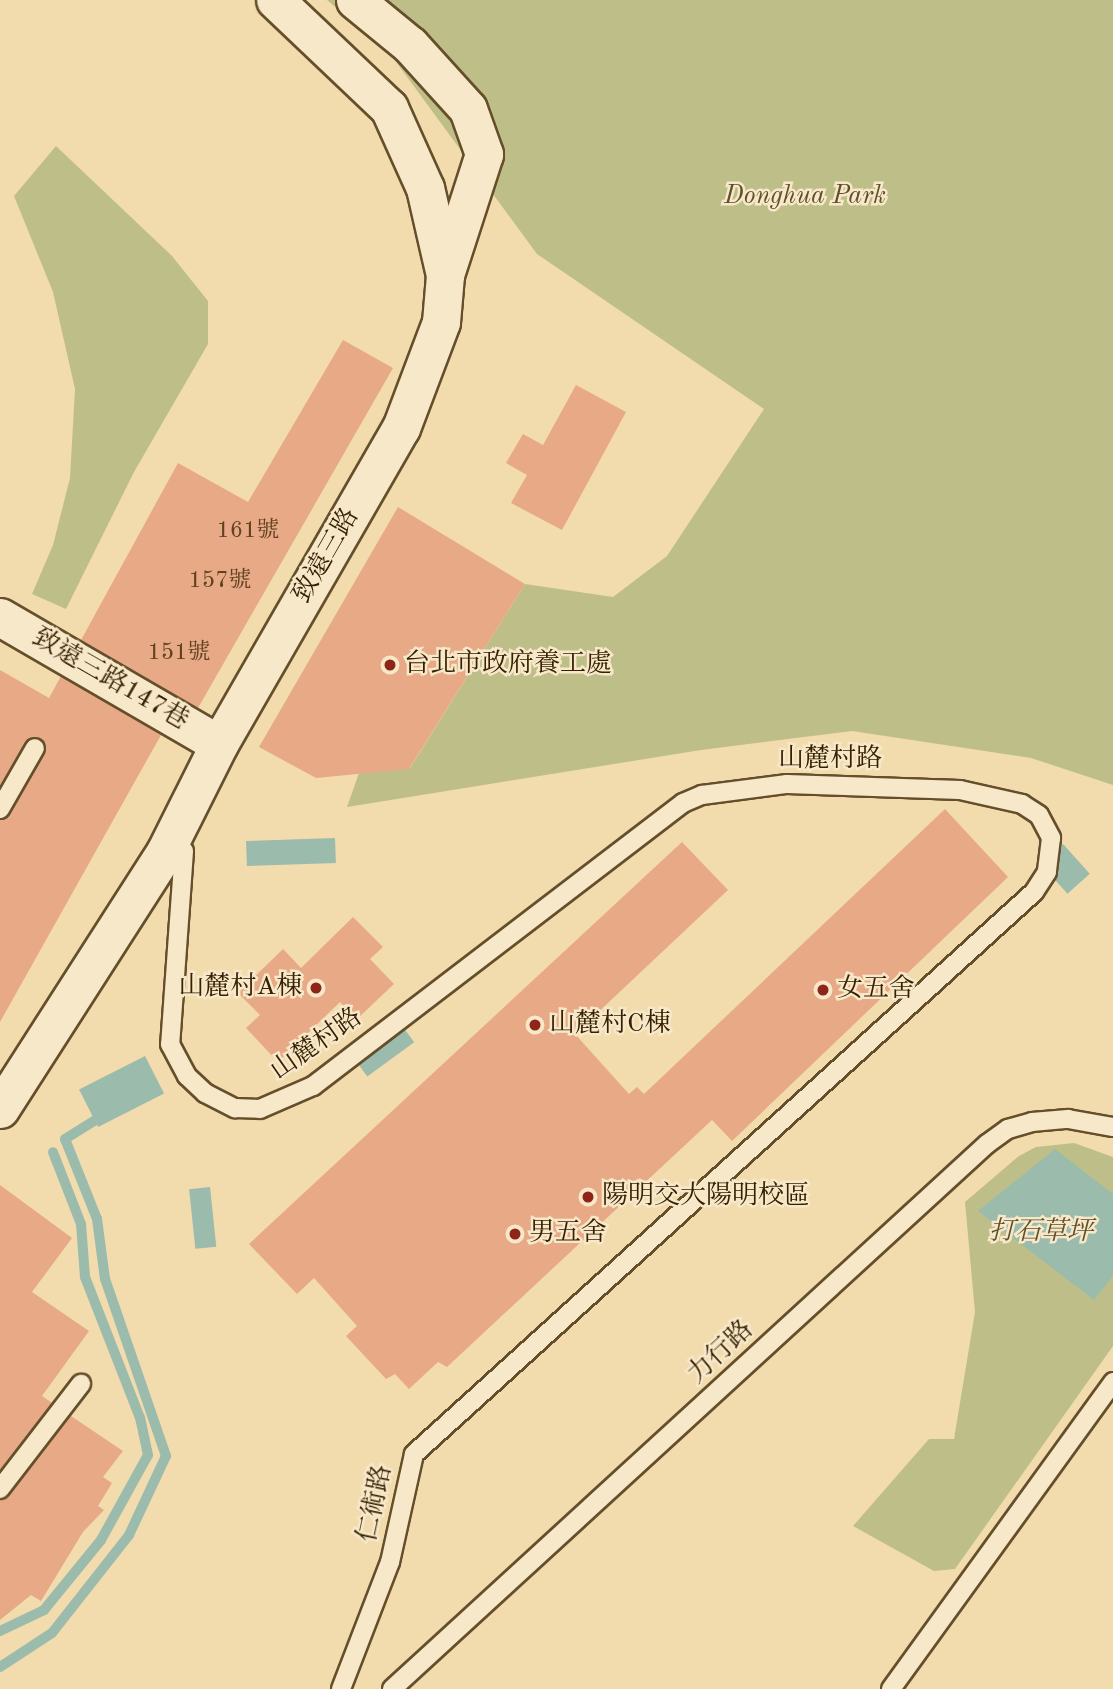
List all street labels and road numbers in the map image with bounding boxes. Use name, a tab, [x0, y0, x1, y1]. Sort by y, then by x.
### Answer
street label: 致遠三路	[287, 503, 367, 609]
street label: 致遠三路147巷	[26, 623, 194, 737]
street label: 山麓村路	[778, 744, 882, 776]
street label: 山麓村路	[265, 1002, 369, 1088]
street label: 力行路	[682, 1315, 760, 1391]
street label: 仁術路	[353, 1463, 399, 1545]

